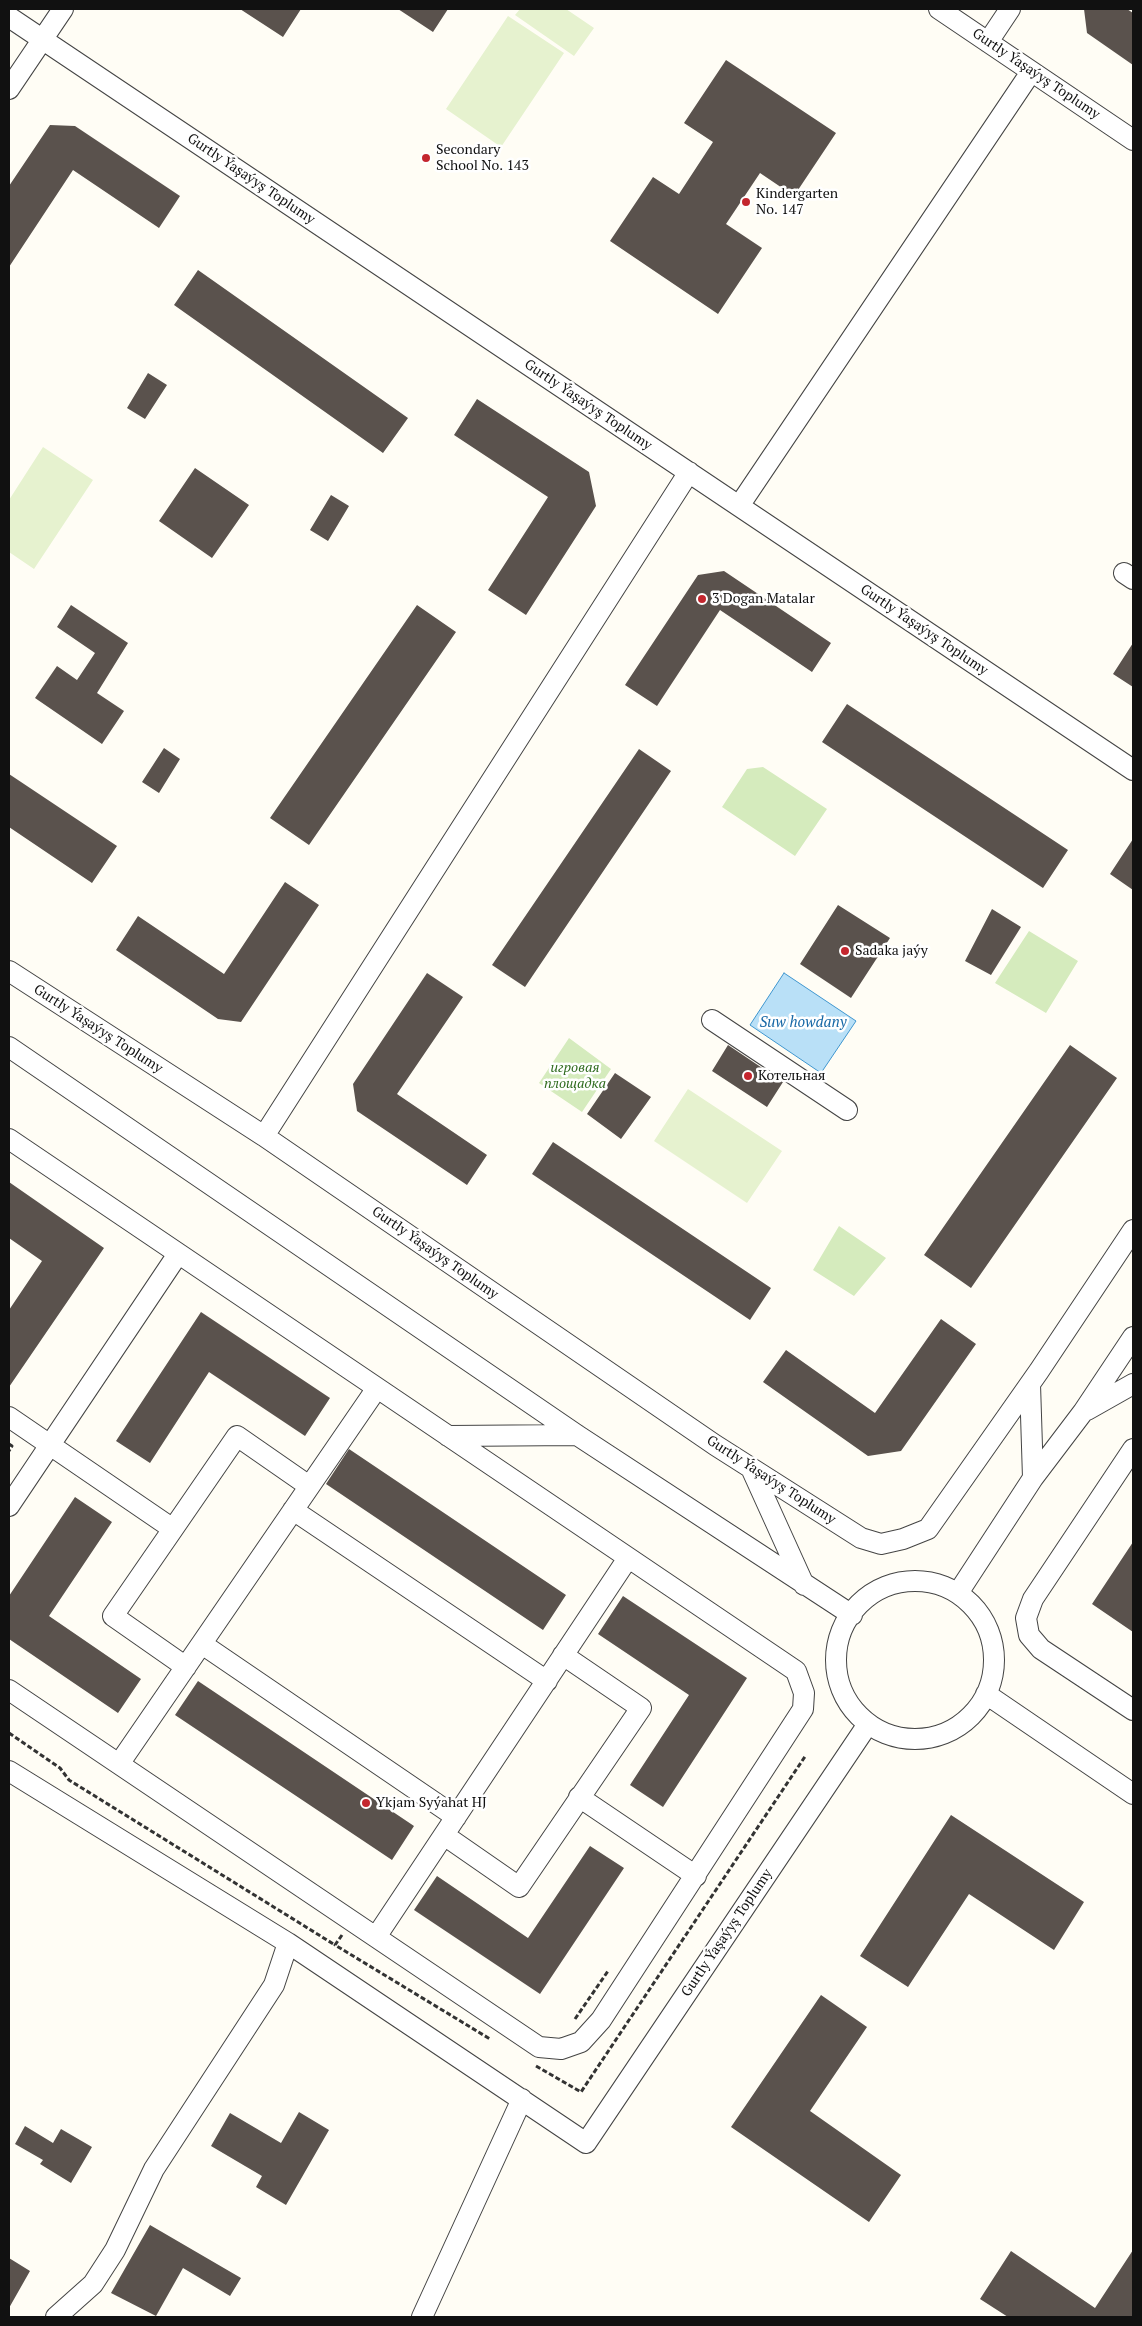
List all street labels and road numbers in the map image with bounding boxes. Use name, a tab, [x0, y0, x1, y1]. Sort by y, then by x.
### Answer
street label: Gurtly Ýaşaýyş Toplumy	[969, 25, 1103, 123]
street label: Gurtly Ýaşaýyş Toplumy	[184, 130, 318, 228]
street label: Gurtly Ýaşaýyş Toplumy	[521, 356, 655, 454]
street label: Gurtly Ýaşaýyş Toplumy	[857, 581, 991, 679]
street label: Gurtly Ýaşaýyş Toplumy	[30, 981, 166, 1077]
street label: Gurtly Ýaşaýyş Toplumy	[369, 1203, 501, 1303]
street label: Gurtly Ýaşaýyş Toplumy	[703, 1432, 839, 1528]
street label: Gurtly Ýaşaýyş Toplumy	[678, 1866, 776, 2000]

